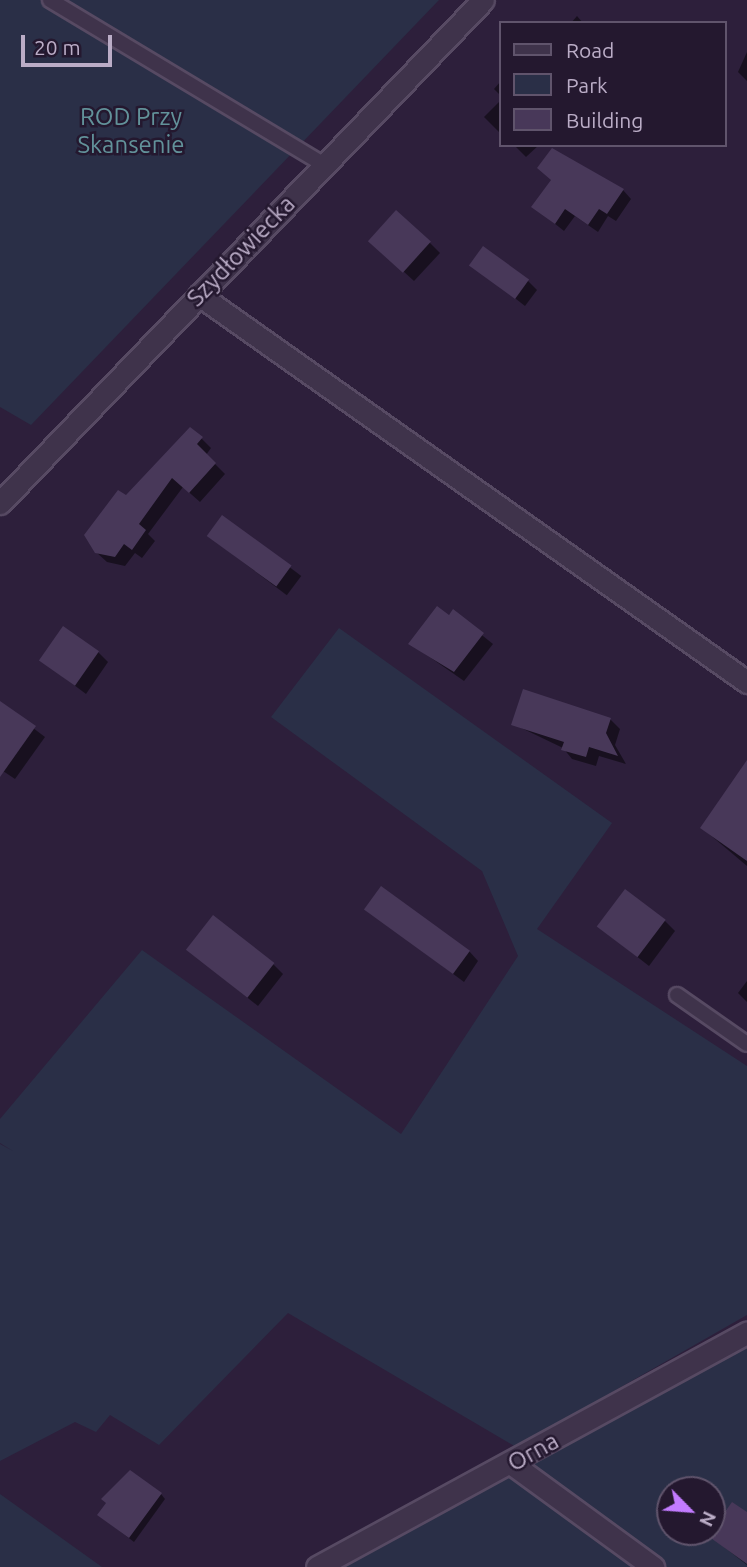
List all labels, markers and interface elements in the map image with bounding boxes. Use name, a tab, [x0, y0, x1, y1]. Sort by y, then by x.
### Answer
scale bar	[24, 21, 116, 65]
legend	[498, 21, 726, 147]
text: 20 m	[34, 35, 81, 59]
text: Road	[566, 38, 614, 62]
text: Park	[566, 73, 608, 97]
park label: ROD Przy Skansenie	[77, 103, 185, 159]
text: Building	[566, 108, 643, 132]
street label: Szydłowiecka	[181, 190, 301, 312]
street label: Orna	[503, 1426, 563, 1478]
north arrow	[656, 1476, 726, 1546]
text: N	[695, 1508, 721, 1530]

